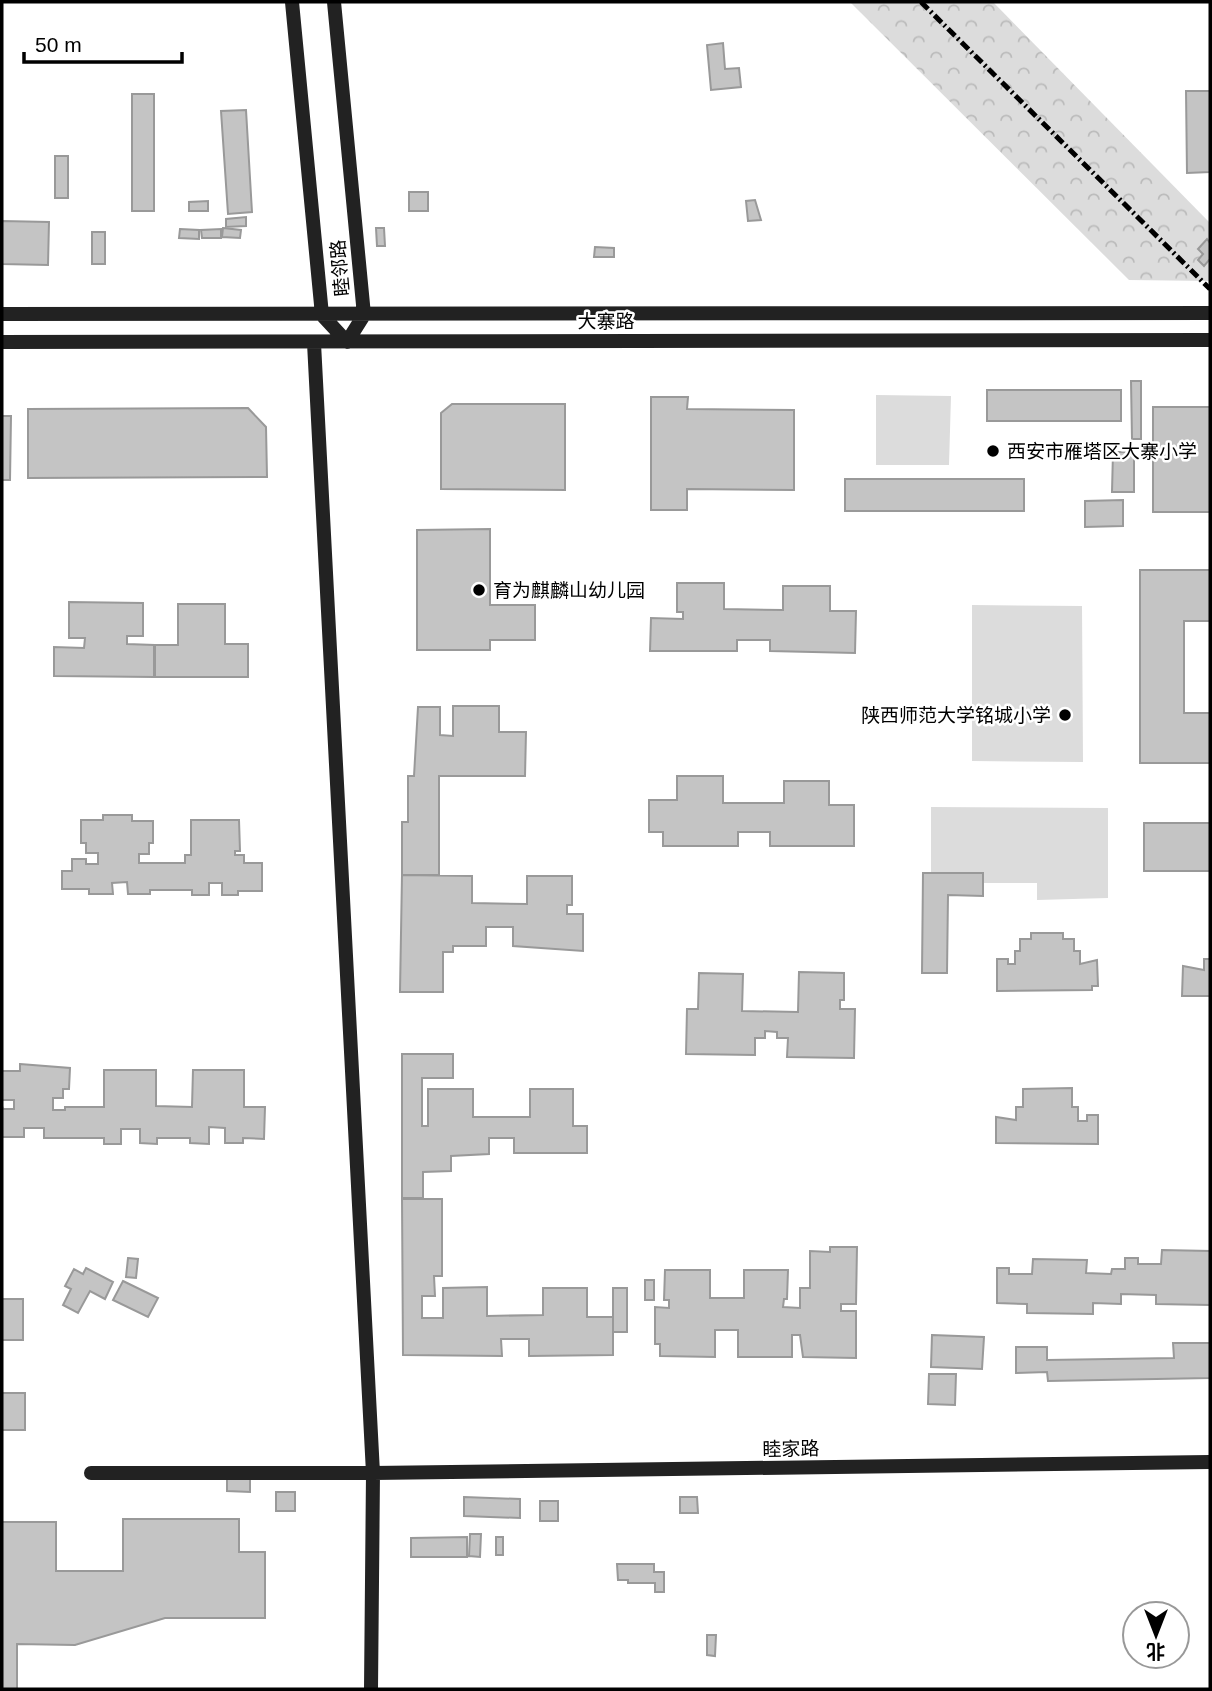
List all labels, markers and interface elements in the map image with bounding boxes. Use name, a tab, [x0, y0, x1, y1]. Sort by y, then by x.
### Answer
scale bar	[24, 21, 182, 65]
text: 50 m	[35, 33, 82, 56]
street label: 睦邻路	[327, 239, 353, 297]
street label: 大寨路	[577, 311, 635, 332]
place label: 西安市雁塔区大寨小学	[1007, 441, 1197, 462]
marker: 西安市雁塔区大寨小学	[985, 443, 1001, 459]
place label: 育为麒麟山幼儿园	[493, 580, 645, 601]
marker: 育为麒麟山幼儿园	[471, 582, 487, 598]
place label: 陕西师范大学铭城小学	[861, 705, 1051, 726]
marker: 陕西师范大学铭城小学	[1057, 707, 1073, 723]
street label: 睦家路	[762, 1438, 820, 1460]
north arrow	[1121, 1600, 1191, 1670]
text: 北	[1146, 1641, 1166, 1662]

